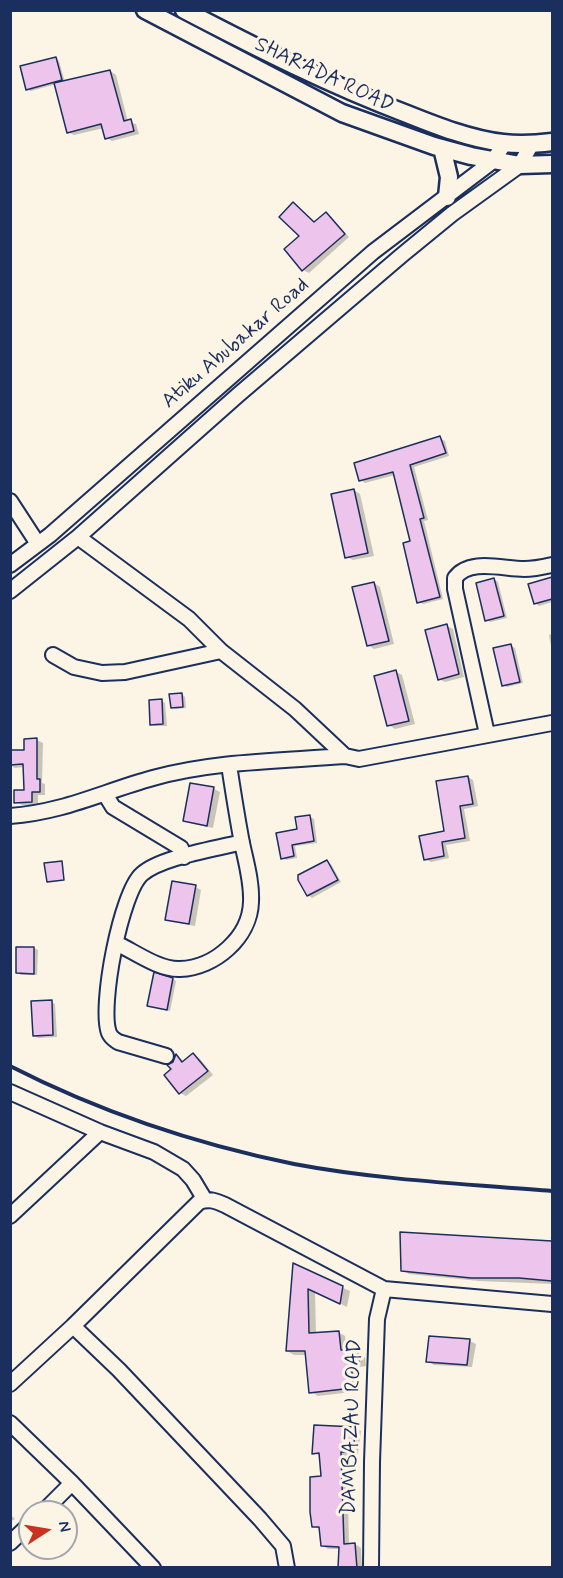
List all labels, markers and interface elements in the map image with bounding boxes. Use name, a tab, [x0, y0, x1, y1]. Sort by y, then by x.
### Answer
street label: SHARADA ROAD	[250, 33, 398, 119]
street label: Atiku Abubakar Road	[157, 273, 315, 415]
street label: DAMBAZAU ROAD	[337, 1338, 369, 1516]
north arrow	[18, 1500, 78, 1560]
text: N	[53, 1519, 76, 1534]

